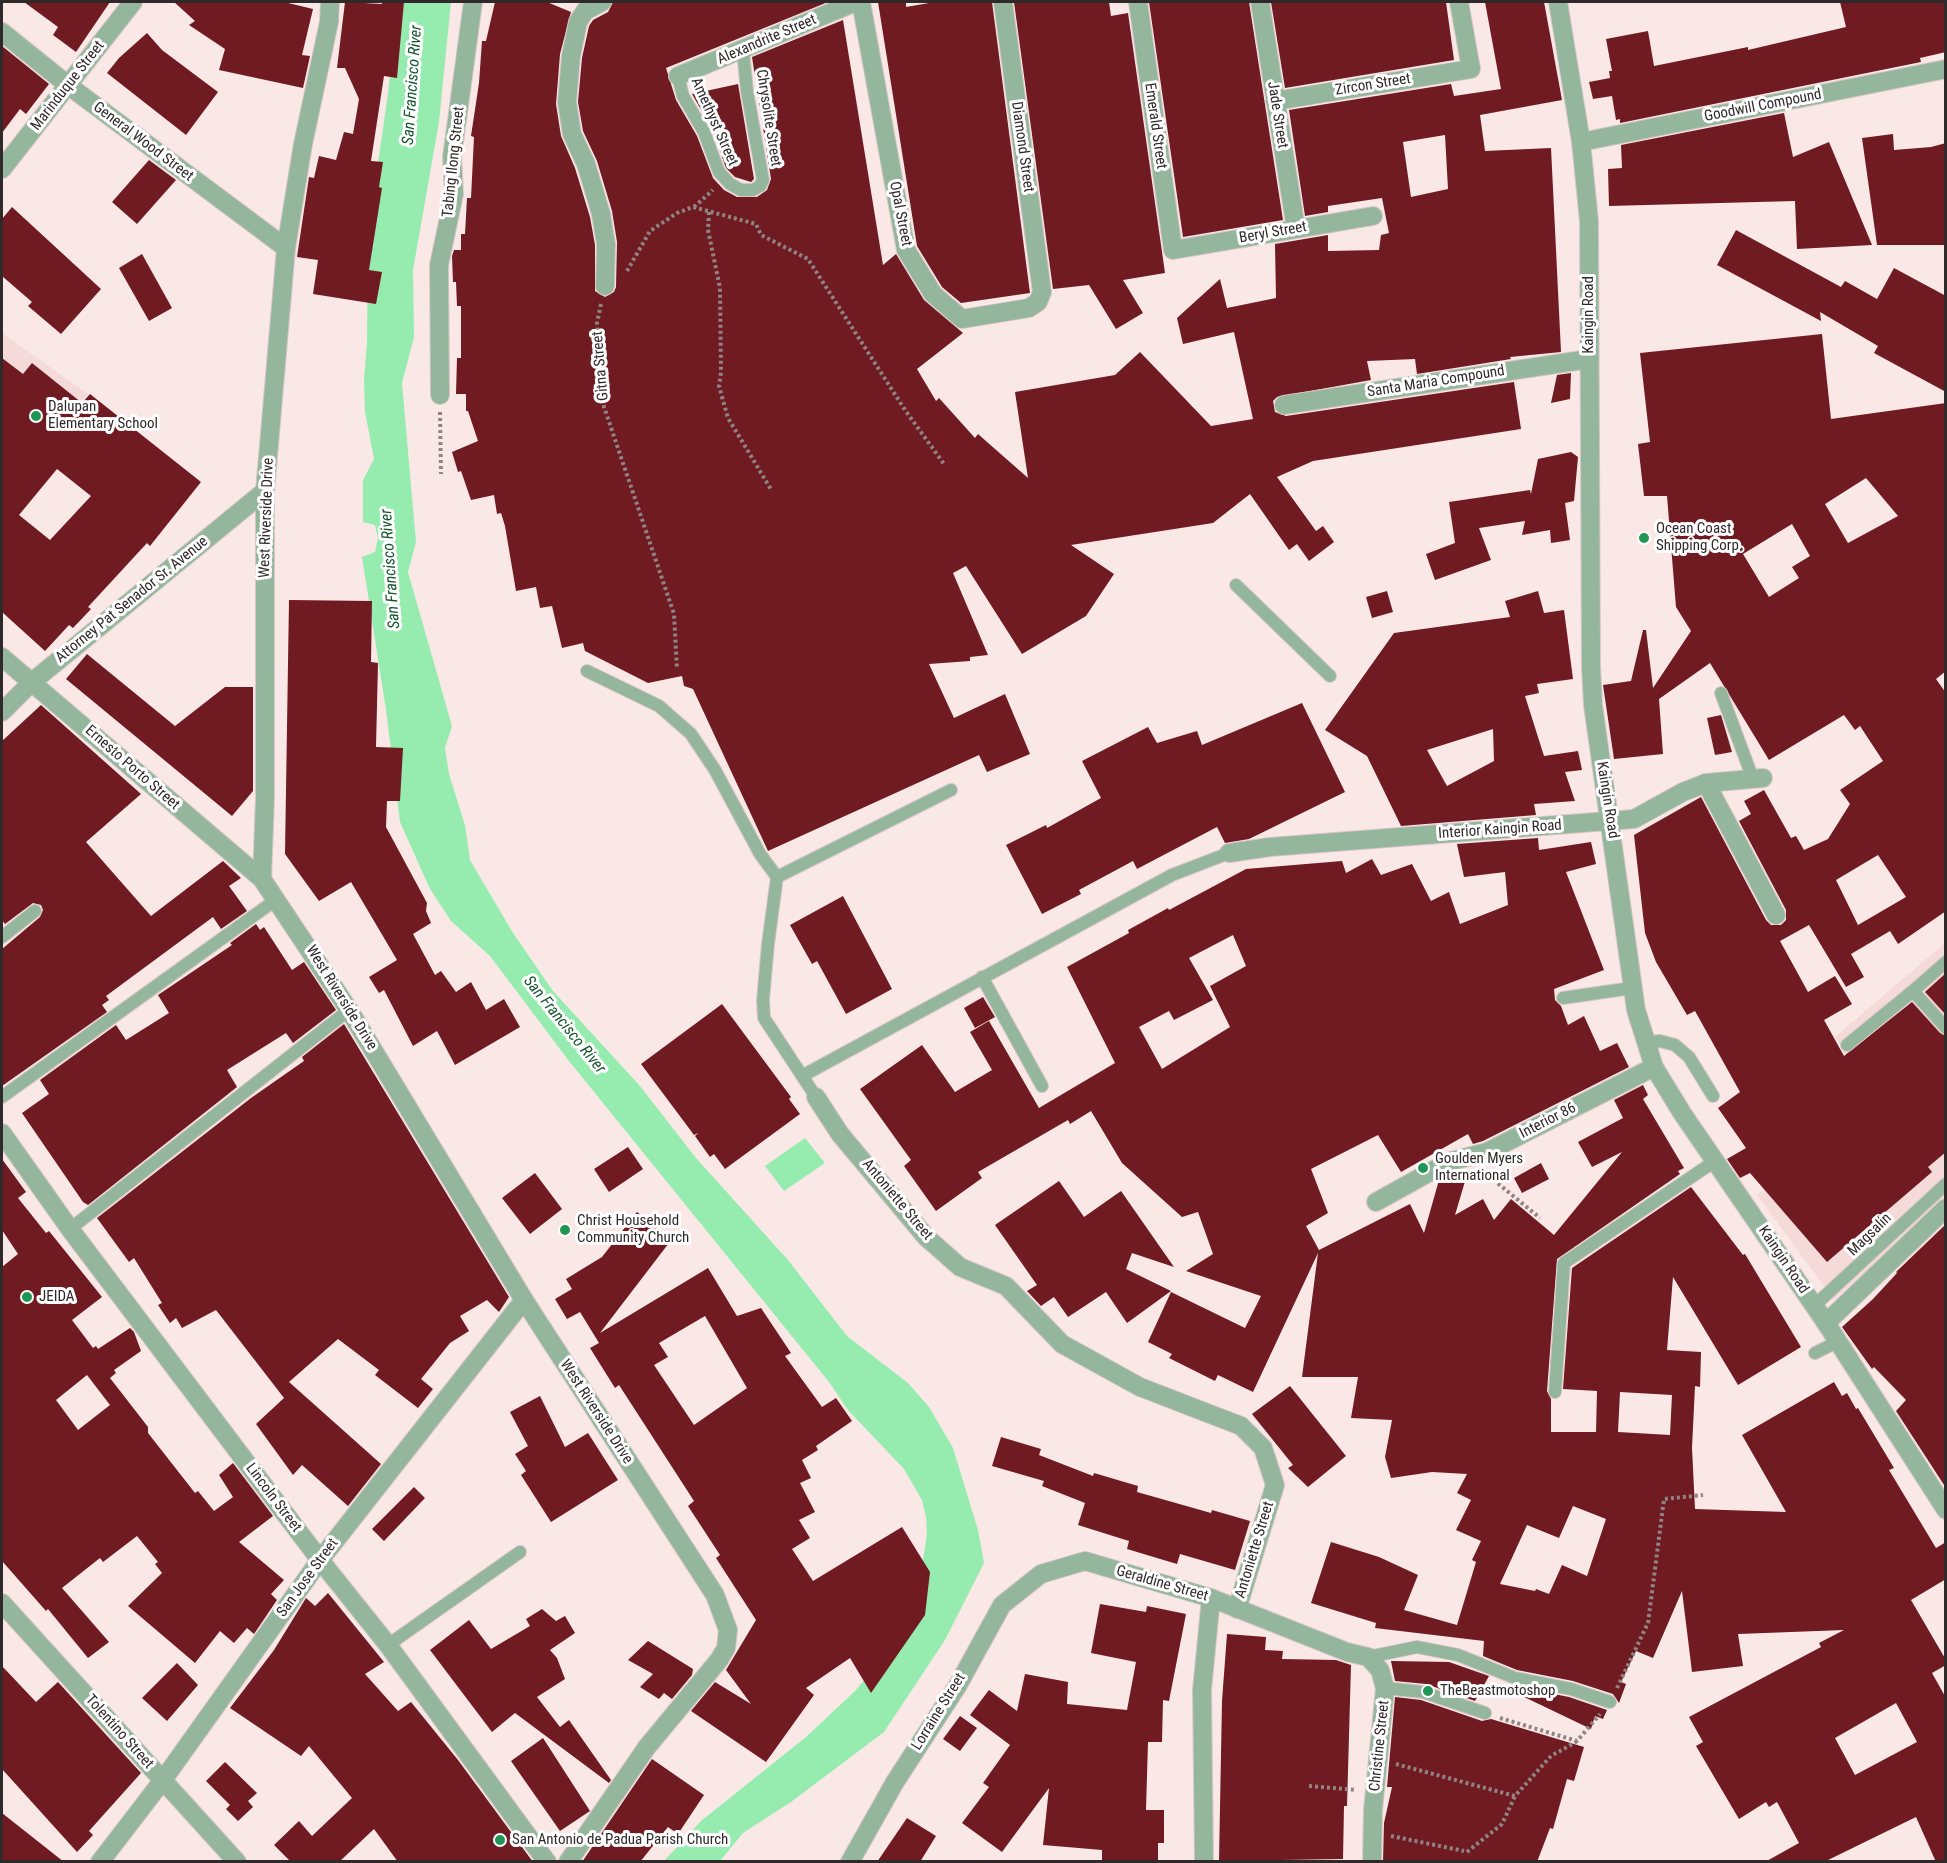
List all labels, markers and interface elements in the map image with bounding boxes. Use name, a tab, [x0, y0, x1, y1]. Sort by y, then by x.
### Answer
street label: Alexandrite Street	[715, 11, 819, 69]
water label: San Francisco River	[399, 24, 427, 146]
street label: Marinduque Street	[27, 38, 109, 134]
street label: Chrysolite Street	[751, 68, 785, 168]
street label: Zircon Street	[1334, 70, 1412, 100]
street label: Amethyst Street	[687, 75, 741, 169]
street label: Jade Street	[1263, 80, 1291, 150]
street label: Emerald Street	[1140, 82, 1170, 170]
street label: Goodwill Compound	[1703, 86, 1823, 126]
street label: General Wood Street	[89, 98, 197, 186]
street label: Diamond Street	[1007, 101, 1037, 193]
street label: Tabing Ilong Street	[439, 106, 469, 218]
street label: Opal Street	[885, 180, 915, 248]
street label: Beryl Street	[1238, 218, 1308, 248]
street label: Kaingin Road	[1580, 276, 1598, 354]
street label: Gitna Street	[589, 330, 613, 402]
street label: Santa Maria Compound	[1366, 362, 1506, 402]
place label: Dalupan Elementary School	[48, 398, 158, 433]
marker: Dalupan Elementary School	[29, 409, 43, 423]
street label: West Riverside Drive	[256, 458, 278, 578]
water label: San Francisco River	[377, 508, 405, 630]
place label: Ocean Coast Shipping Corp.	[1656, 520, 1743, 555]
marker: Ocean Coast Shipping Corp.	[1637, 531, 1651, 545]
street label: Attorney Pat Senador Sr. Avenue	[52, 533, 212, 667]
street label: Ernesto Porto Street	[81, 722, 183, 814]
street label: Kaingin Road	[1592, 760, 1622, 840]
street label: Interior Kaingin Road	[1438, 817, 1562, 843]
street label: West Riverside Drive	[301, 942, 381, 1054]
water label: San Francisco River	[519, 972, 609, 1078]
street label: Interior 86	[1517, 1099, 1579, 1143]
place label: Goulden Myers International	[1435, 1150, 1523, 1185]
street label: Antoniette Street	[858, 1156, 936, 1244]
marker: Goulden Myers International	[1416, 1161, 1430, 1175]
street label: Magsalin	[1844, 1210, 1896, 1260]
place label: Christ Household Community Church	[577, 1212, 689, 1247]
marker: Christ Household Community Church	[558, 1223, 572, 1237]
street label: Kaingin Road	[1754, 1223, 1812, 1297]
place label: JEIDA	[39, 1288, 75, 1306]
marker: JEIDA	[20, 1290, 34, 1304]
street label: West Riverside Drive	[556, 1357, 636, 1467]
street label: Lincoln Street	[241, 1460, 305, 1536]
street label: Antoniette Street	[1232, 1500, 1278, 1600]
street label: San Jose Street	[273, 1535, 343, 1621]
street label: Geraldine Street	[1114, 1562, 1210, 1606]
street label: Lorraine Street	[908, 1670, 970, 1754]
place label: TheBeastmotoshop	[1440, 1682, 1555, 1700]
marker: TheBeastmotoshop	[1421, 1684, 1435, 1698]
street label: Tolentino Street	[81, 1691, 157, 1773]
street label: Christine Street	[1366, 1700, 1394, 1792]
place label: San Antonio de Padua Parish Church	[512, 1831, 728, 1849]
marker: San Antonio de Padua Parish Church	[493, 1833, 507, 1847]

